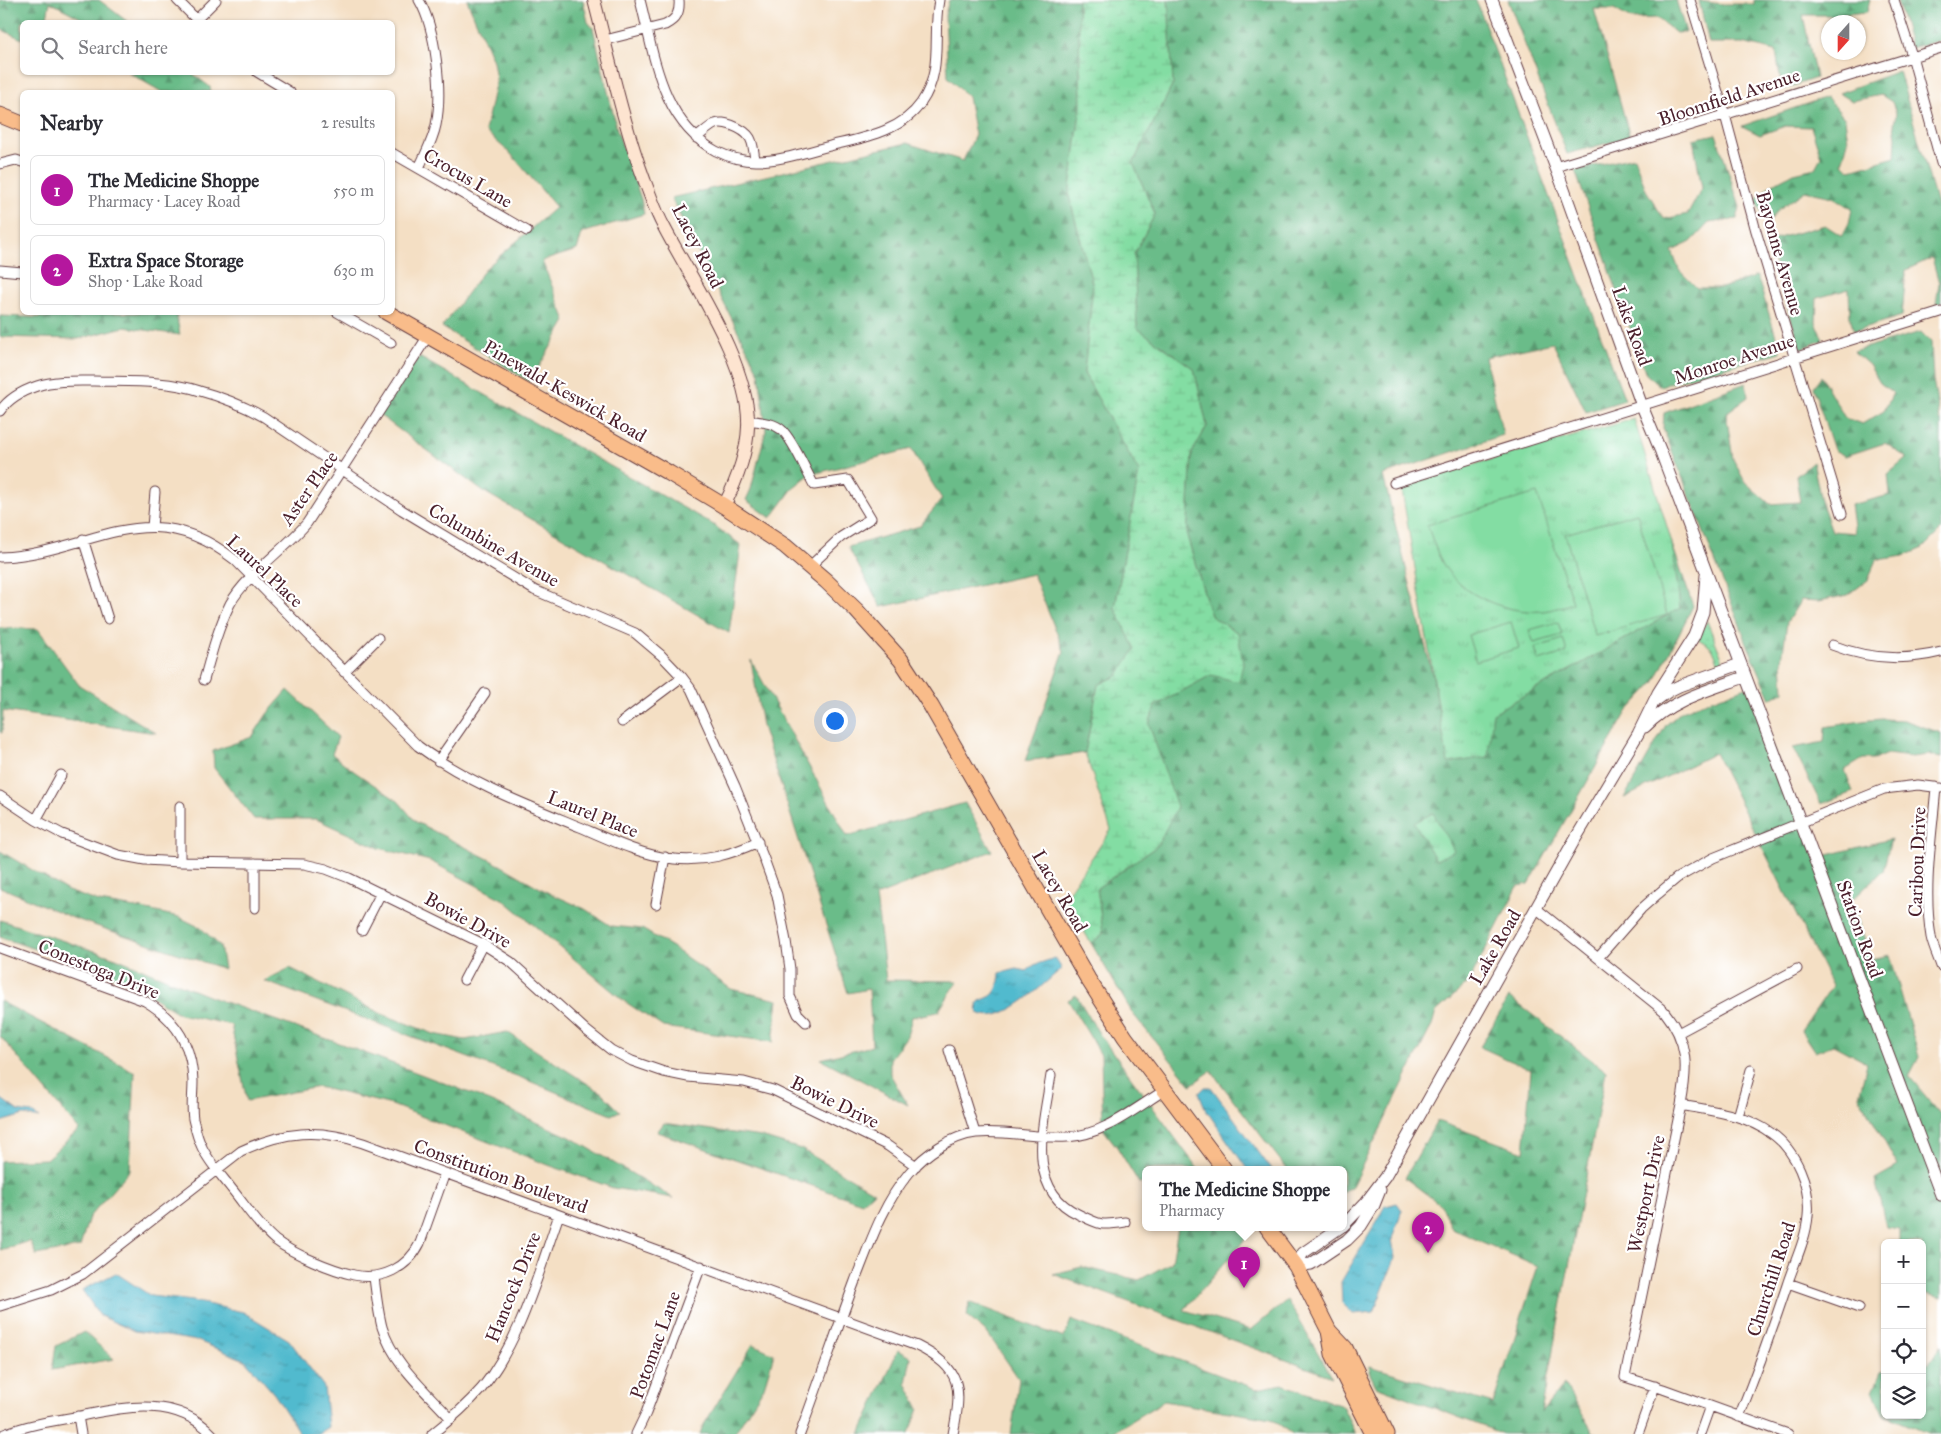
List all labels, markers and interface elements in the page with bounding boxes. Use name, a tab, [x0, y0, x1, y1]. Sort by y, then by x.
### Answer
north arrow	[1821, 15, 1866, 60]
search box	[20, 20, 395, 75]
icon: search	[38, 34, 66, 62]
text: Search here	[78, 36, 168, 59]
street label: Bloomfield Avenue	[1655, 63, 1803, 131]
text: Nearby	[40, 110, 103, 136]
text: 2 results	[321, 113, 375, 132]
street label: Crocus Lane	[419, 143, 517, 213]
text: The Medicine Shoppe	[88, 169, 259, 192]
text: 1	[54, 181, 60, 200]
text: 550 m	[333, 181, 374, 200]
street label: Bayonne Avenue	[1751, 188, 1809, 318]
text: Pharmacy · Lacey Road	[88, 192, 241, 211]
street label: Lacey Road	[667, 200, 729, 292]
text: Extra Space Storage	[88, 249, 244, 272]
text: 2	[53, 261, 61, 280]
text: 630 m	[333, 261, 374, 280]
text: Shop · Lake Road	[88, 272, 203, 291]
street label: Lake Road	[1607, 283, 1657, 369]
street label: Monroe Avenue	[1671, 329, 1797, 389]
street label: Pinewald-Keswick Road	[479, 335, 651, 447]
street label: Aster Place	[274, 446, 343, 530]
street label: Columbine Avenue	[424, 498, 564, 592]
street label: Laurel Place	[222, 530, 308, 612]
your location	[822, 708, 848, 734]
street label: Laurel Place	[544, 785, 642, 843]
street label: Caribou Drive	[1904, 806, 1930, 918]
street label: Lacey Road	[1027, 846, 1093, 937]
street label: Station Road	[1832, 877, 1888, 981]
street label: Bowie Drive	[421, 887, 516, 953]
street label: Lake Road	[1464, 905, 1526, 989]
street label: Conestoga Drive	[34, 934, 163, 1005]
street label: Bowie Drive	[787, 1071, 883, 1133]
street label: Westport Drive	[1622, 1133, 1670, 1255]
street label: Constitution Boulevard	[411, 1134, 592, 1218]
popup	[1142, 1166, 1347, 1231]
text: The Medicine Shoppe	[1159, 1178, 1330, 1201]
text: Pharmacy	[1159, 1201, 1224, 1220]
pin: 2	[1412, 1212, 1444, 1253]
street label: Churchill Road	[1742, 1218, 1800, 1339]
street label: Hancock Drive	[480, 1228, 546, 1346]
map controls	[1881, 1239, 1926, 1419]
button: +	[1881, 1239, 1926, 1284]
pin: 1	[1228, 1247, 1260, 1288]
button: −	[1881, 1284, 1926, 1329]
street label: Potomac Lane	[625, 1288, 685, 1402]
button: locate	[1881, 1329, 1926, 1374]
button: layers	[1881, 1374, 1926, 1419]

